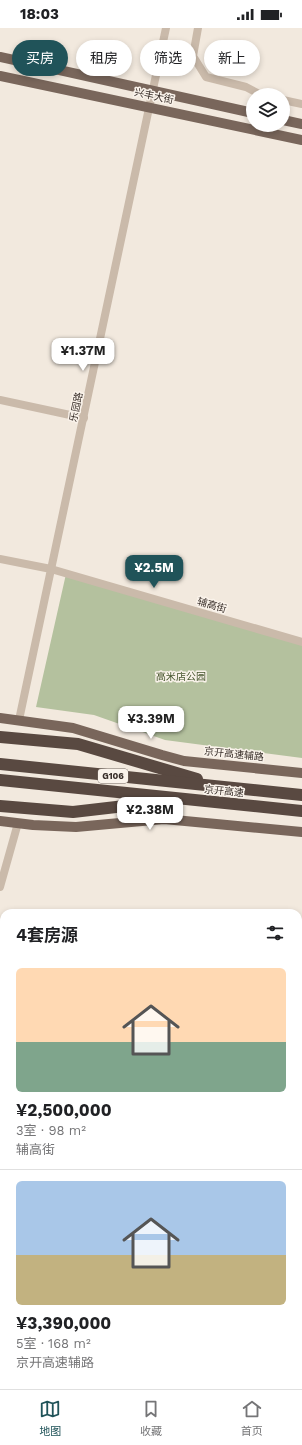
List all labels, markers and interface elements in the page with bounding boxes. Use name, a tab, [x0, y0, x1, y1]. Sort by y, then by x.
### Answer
text: 18:03	[20, 5, 59, 23]
chip: 买房	[12, 40, 68, 76]
chip: 租房	[76, 40, 132, 76]
chip: 筛选	[140, 40, 196, 76]
chip: 新上	[204, 40, 260, 76]
street label: 兴丰大街	[133, 86, 175, 106]
map controls	[246, 88, 290, 132]
button: layers	[246, 88, 290, 132]
pin: ¥1.37M	[50, 338, 116, 372]
text: ¥1.37M	[60, 343, 106, 358]
street label: 乐园路	[68, 391, 84, 423]
pin: ¥2.5M	[126, 555, 182, 589]
text: ¥2.5M	[134, 560, 174, 575]
street label: 辅高街	[196, 596, 228, 614]
park label: 高米店公园	[156, 671, 206, 682]
pin: ¥3.39M	[118, 706, 184, 740]
text: ¥3.39M	[127, 711, 175, 726]
street label: 京开高速辅路	[204, 745, 264, 763]
road number: G106	[98, 769, 128, 783]
street label: 京开高速	[204, 783, 244, 799]
pin: ¥2.38M	[117, 797, 183, 831]
text: ¥2.38M	[126, 802, 174, 817]
icon: filters	[264, 922, 286, 944]
text: 4套房源	[16, 925, 78, 945]
icon: home	[115, 994, 187, 1066]
text: ¥2,500,000	[16, 1100, 112, 1120]
text: 3室 · 98 m²	[16, 1123, 86, 1138]
text: 辅高街	[16, 1142, 55, 1157]
icon: home	[115, 1207, 187, 1279]
text: ¥3,390,000	[16, 1313, 111, 1333]
text: 5室 · 168 m²	[16, 1336, 91, 1351]
text: 京开高速辅路	[16, 1355, 94, 1370]
tab: 地图	[39, 1398, 61, 1438]
tab: 收藏	[140, 1398, 162, 1438]
tab: 首页	[241, 1398, 263, 1438]

